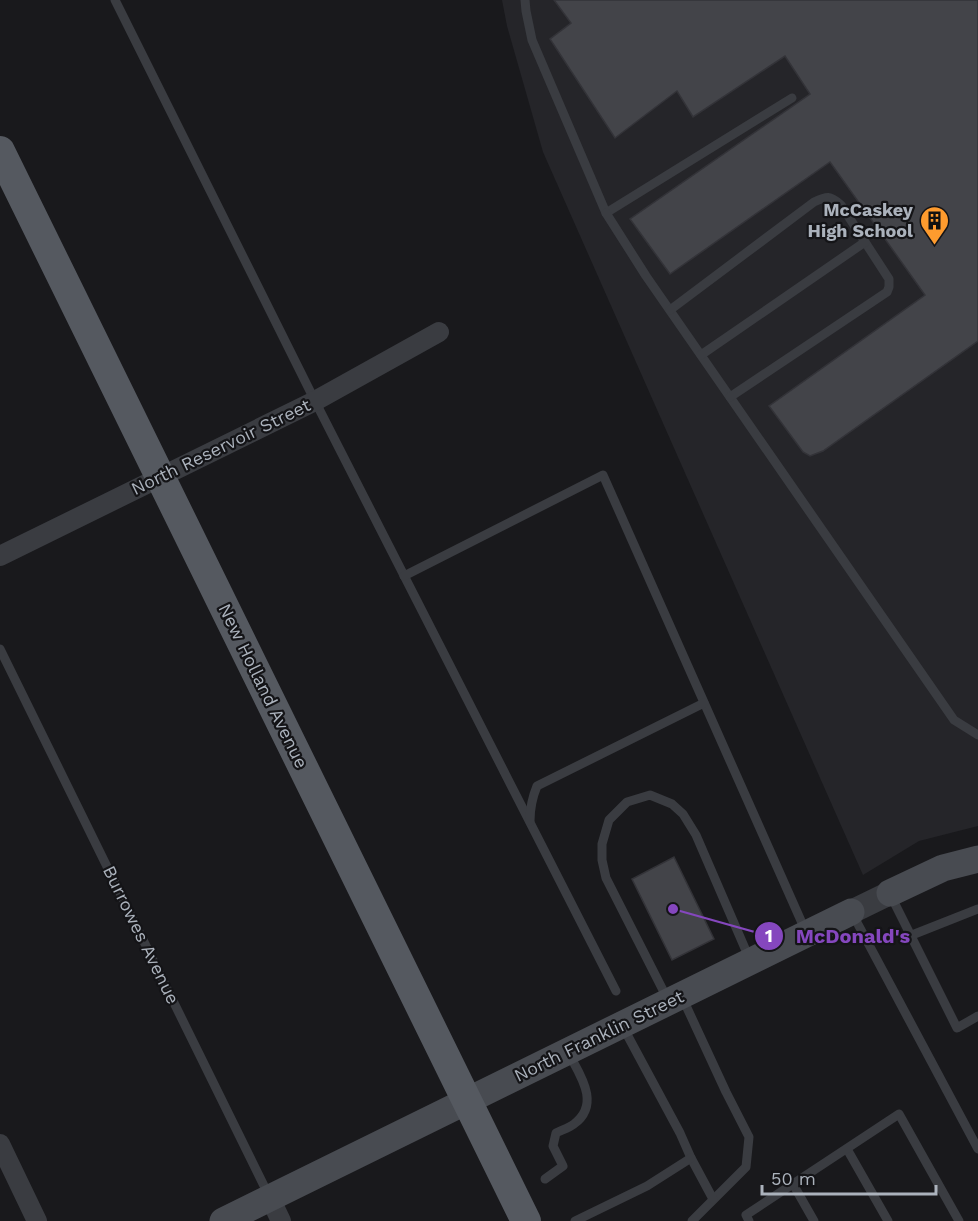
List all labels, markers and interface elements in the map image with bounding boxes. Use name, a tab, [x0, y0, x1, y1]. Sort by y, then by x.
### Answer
place label: McCaskey High School	[808, 199, 914, 241]
building icon: McCaskey High School	[918, 204, 950, 246]
street label: North Reservoir Street	[128, 394, 314, 499]
street label: New Holland Avenue	[214, 600, 312, 772]
street label: Burrowes Avenue	[99, 862, 184, 1007]
callout: McDonald's	[754, 917, 922, 955]
text: McDonald's	[796, 924, 911, 948]
text: 1	[765, 925, 773, 946]
street label: North Franklin Street	[511, 985, 687, 1086]
scale bar	[762, 1158, 936, 1196]
text: 50 m	[771, 1168, 816, 1189]

